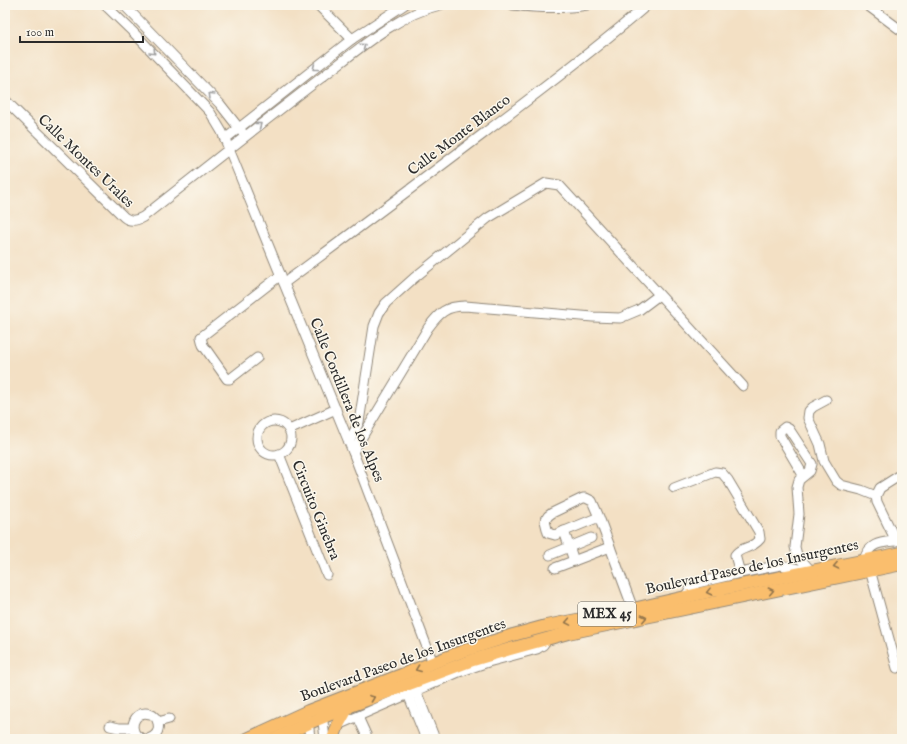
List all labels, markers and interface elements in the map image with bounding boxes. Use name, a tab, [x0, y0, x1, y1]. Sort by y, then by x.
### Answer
scale bar	[20, 18, 143, 44]
text: 100 m	[26, 25, 54, 40]
one-way arrow	[358, 44, 365, 51]
one-way arrow	[148, 47, 155, 55]
one-way arrow	[312, 63, 319, 71]
street label: Calle Monte Blanco	[404, 90, 514, 180]
one-way arrow	[208, 92, 216, 100]
street label: Calle Montes Urales	[34, 110, 138, 212]
one-way arrow	[255, 123, 262, 130]
street label: Calle Cordillera de los Alpes	[305, 315, 389, 485]
street label: Circuito Ginebra	[287, 457, 345, 563]
street label: Boulevard Paseo de los Insurgentes	[644, 535, 860, 599]
one-way arrow	[833, 561, 839, 569]
one-way arrow	[706, 587, 713, 596]
one-way arrow	[768, 587, 774, 595]
road number: MEX 45	[578, 602, 636, 626]
street label: Boulevard Paseo de los Insurgentes	[298, 614, 508, 706]
one-way arrow	[641, 614, 647, 622]
one-way arrow	[565, 617, 571, 625]
one-way arrow	[414, 665, 421, 673]
one-way arrow	[368, 694, 375, 703]

